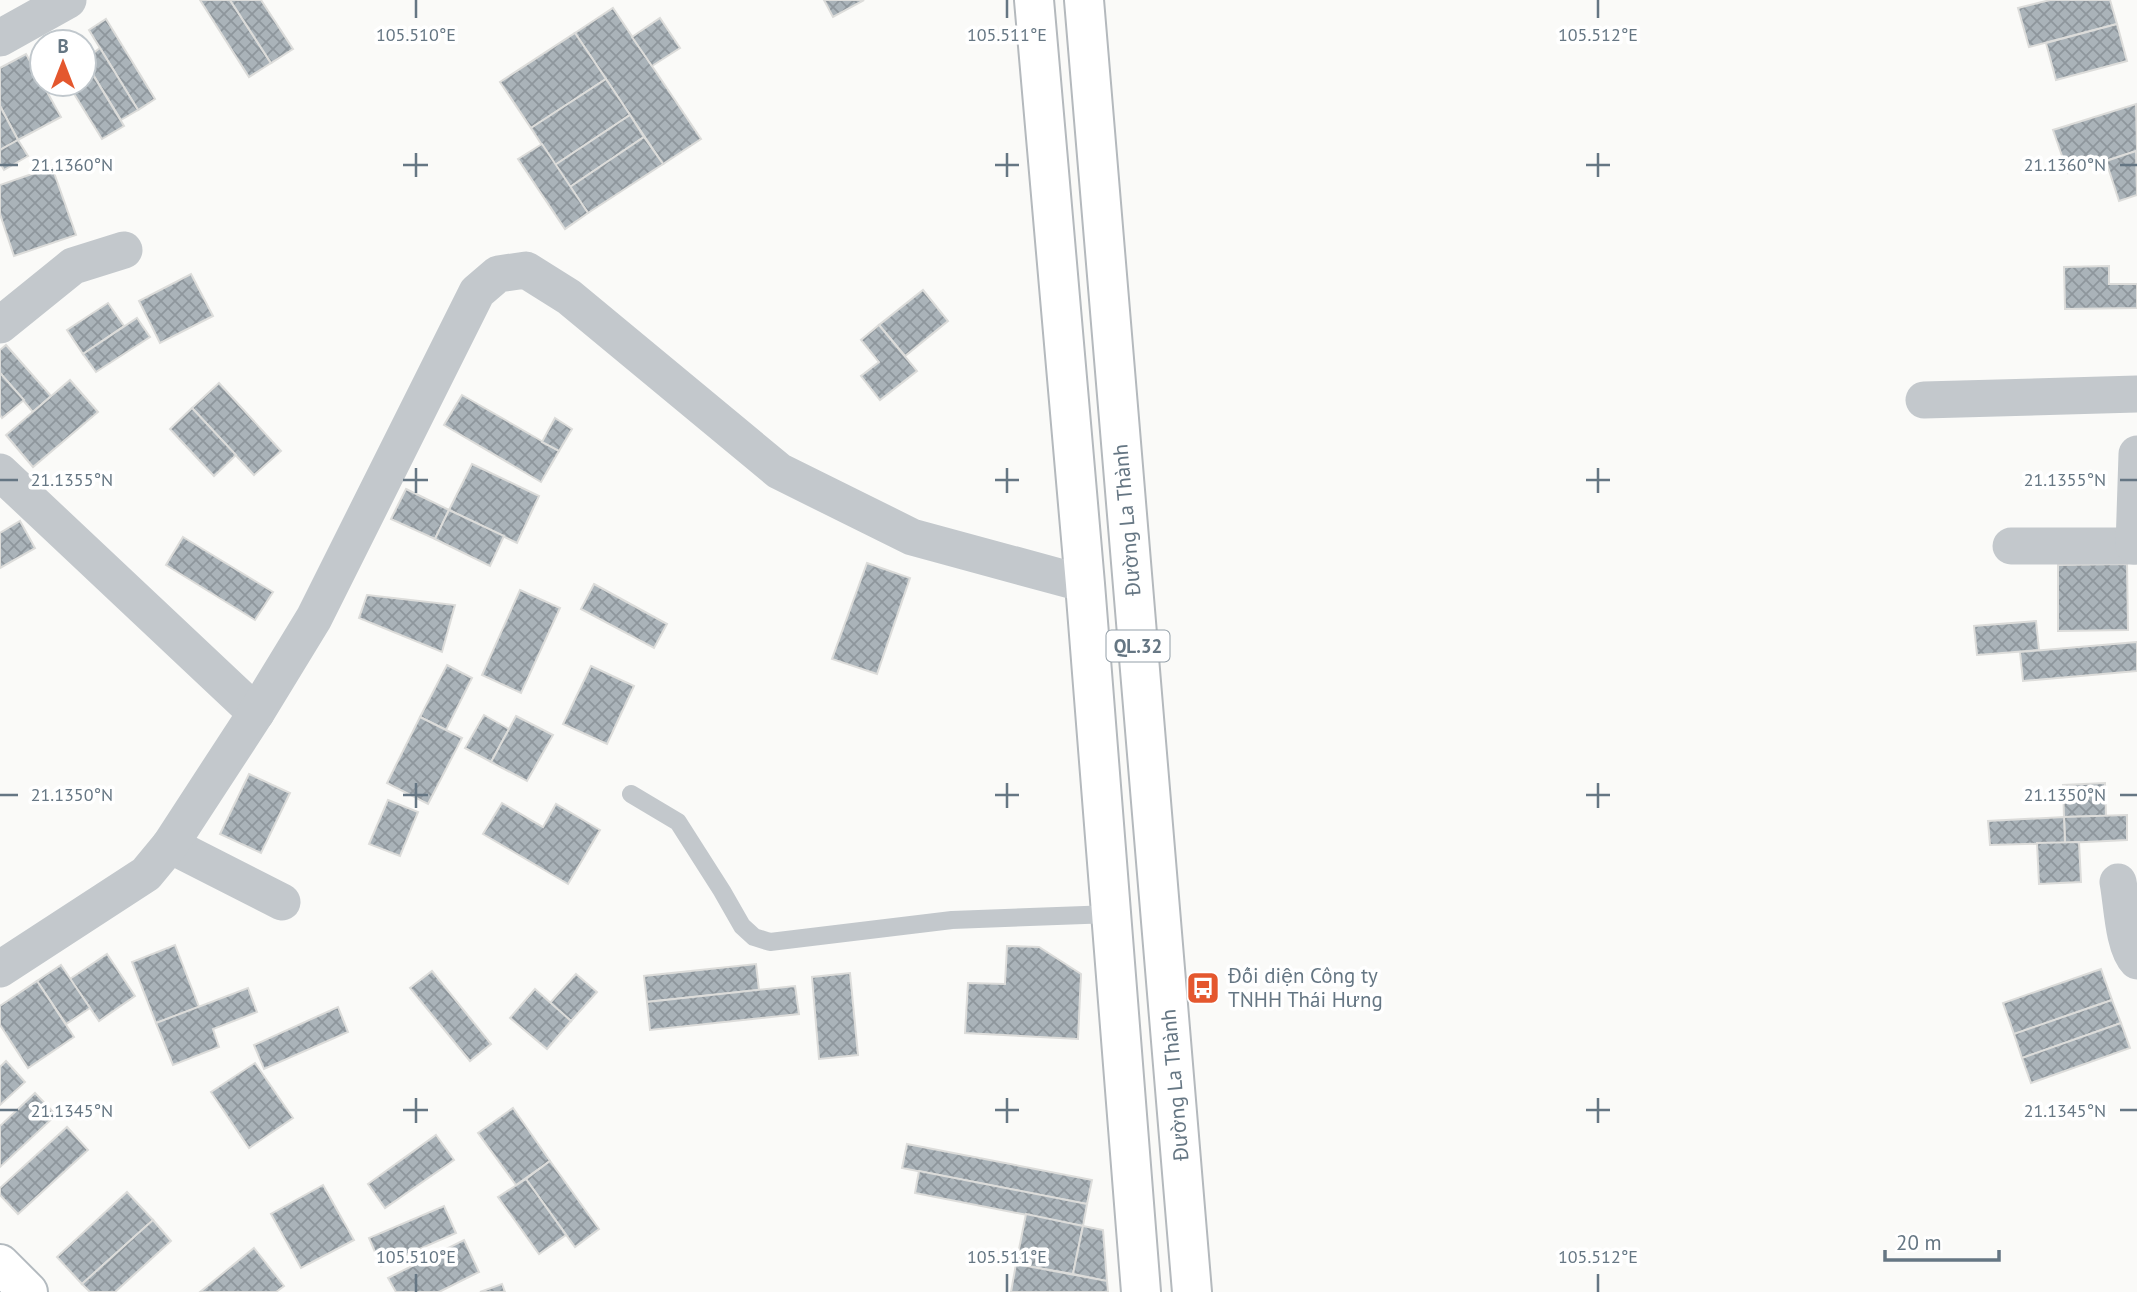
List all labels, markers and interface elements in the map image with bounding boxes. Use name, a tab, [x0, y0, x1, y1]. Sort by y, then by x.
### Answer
text: 105.510°E	[376, 23, 456, 46]
text: 105.511°E	[967, 23, 1047, 46]
text: 105.512°E	[1558, 23, 1638, 46]
north arrow	[28, 28, 98, 98]
text: B	[57, 34, 69, 58]
text: 21.1360°N	[31, 153, 113, 176]
text: 21.1360°N	[2024, 153, 2106, 176]
street label: Đường La Thành	[1106, 443, 1147, 598]
text: 21.1355°N	[31, 468, 113, 491]
text: 21.1355°N	[2024, 468, 2106, 491]
road number: QL.32	[1106, 631, 1170, 662]
text: 21.1350°N	[31, 783, 113, 806]
text: 21.1350°N	[2024, 783, 2106, 806]
place label: Đối diện Công ty TNHH Thái Hưng	[1227, 962, 1383, 1013]
bus stop icon: Đối diện Công ty TNHH Thái Hưng	[1184, 969, 1222, 1007]
street label: Đường La Thành	[1154, 1008, 1195, 1163]
text: 21.1345°N	[31, 1099, 113, 1122]
text: 21.1345°N	[2024, 1099, 2106, 1122]
scale bar	[1885, 1218, 1999, 1262]
text: 20 m	[1896, 1229, 1942, 1256]
text: 105.510°E	[376, 1245, 456, 1268]
text: 105.511°E	[967, 1245, 1047, 1268]
text: 105.512°E	[1558, 1245, 1638, 1268]

